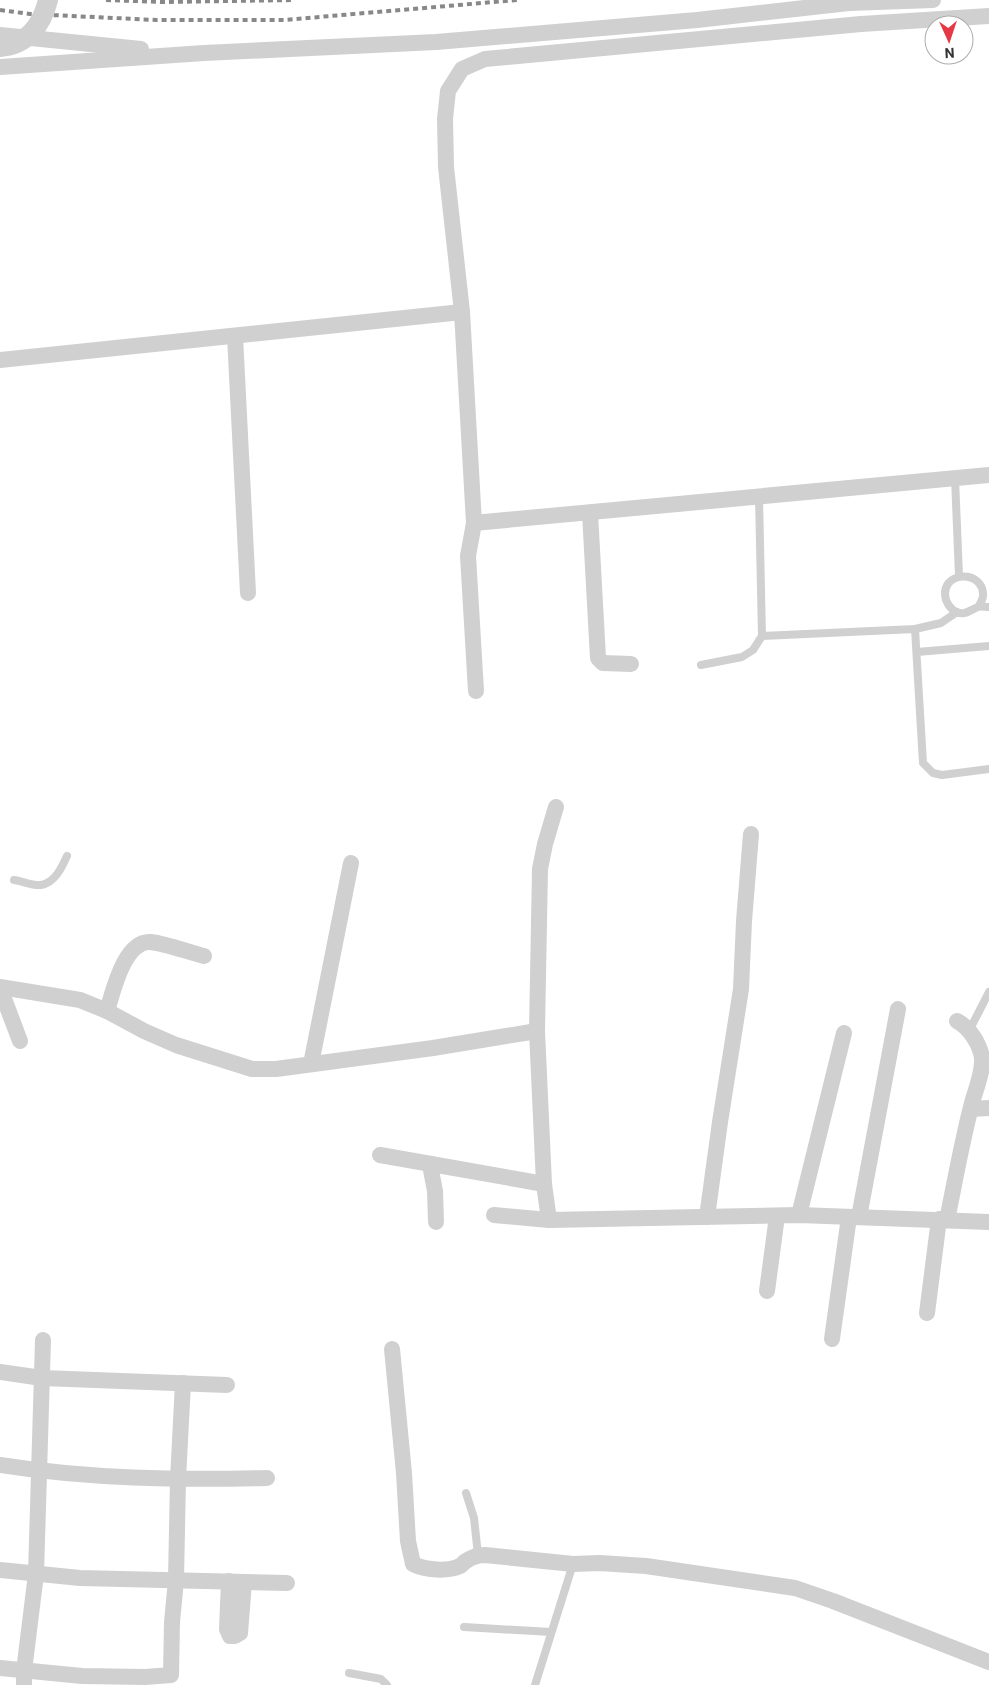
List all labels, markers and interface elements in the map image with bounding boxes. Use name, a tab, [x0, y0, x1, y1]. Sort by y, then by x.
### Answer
north arrow	[924, 15, 974, 65]
text: N	[944, 45, 955, 61]

